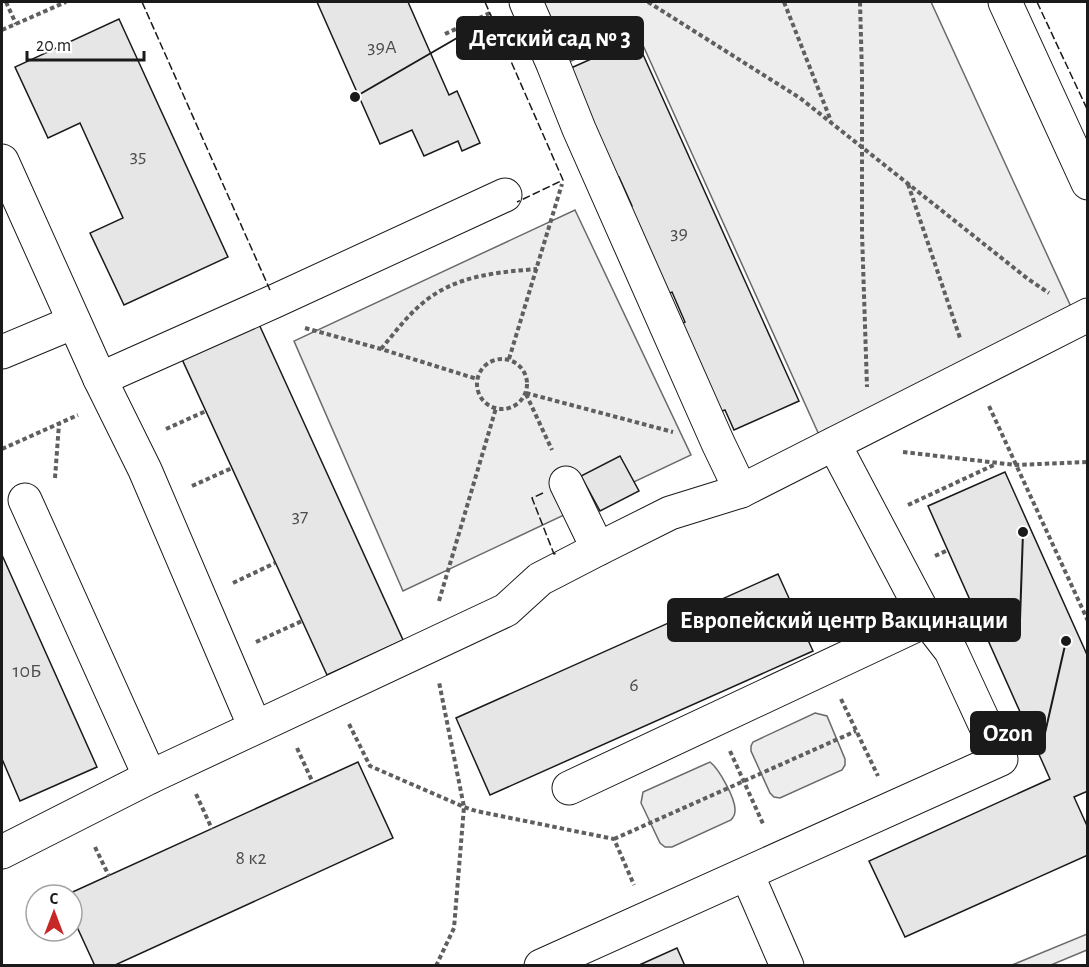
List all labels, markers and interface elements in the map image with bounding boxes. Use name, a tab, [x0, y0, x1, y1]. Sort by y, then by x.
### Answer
callout: Детский сад № 3	[457, 17, 643, 59]
scale bar	[27, 24, 144, 62]
text: Детский сад № 3	[469, 27, 631, 51]
text: 20 m	[36, 37, 71, 55]
house number: 39А	[367, 37, 397, 57]
house number: 35	[130, 146, 146, 166]
house number: 39	[670, 223, 688, 243]
house number: 37	[292, 506, 308, 526]
callout: Европейский центр Вакцинации	[668, 599, 1020, 641]
text: Европейский центр Вакцинации	[680, 609, 1008, 633]
house number: 10Б	[13, 661, 41, 681]
house number: 6	[629, 675, 639, 695]
callout: Ozon	[971, 712, 1045, 754]
text: Ozon	[983, 722, 1033, 746]
house number: 8 к2	[235, 848, 267, 868]
north arrow	[24, 883, 84, 943]
text: С	[50, 891, 59, 907]

